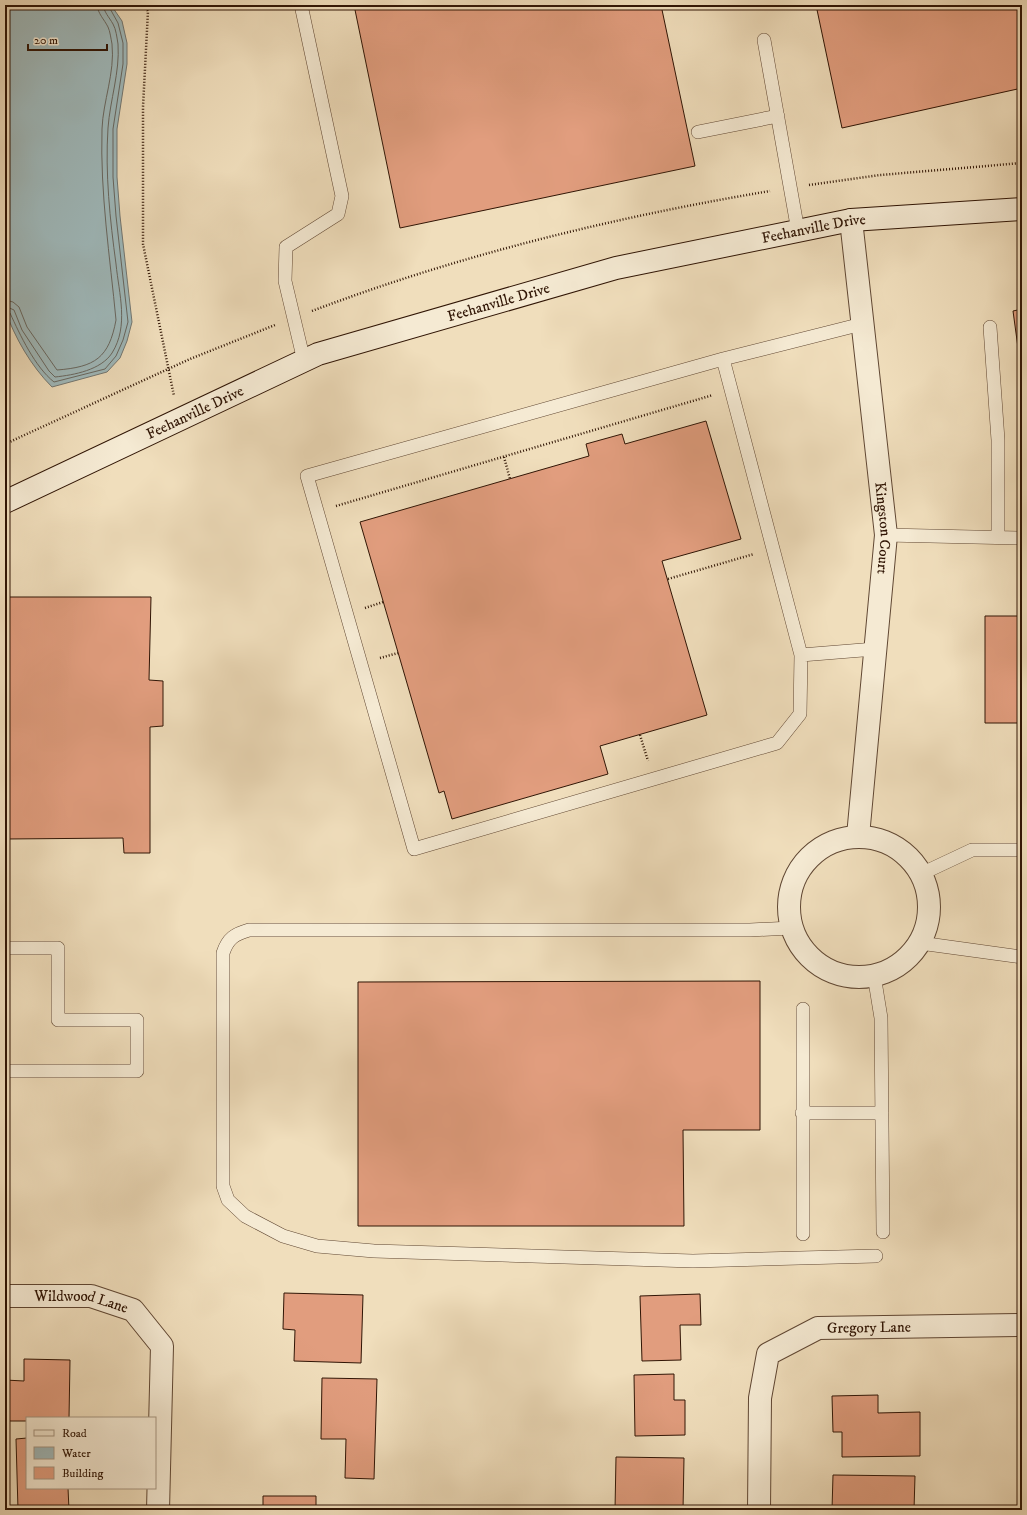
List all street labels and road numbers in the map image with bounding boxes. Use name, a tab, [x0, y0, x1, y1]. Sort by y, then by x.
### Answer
street label: Feehanville Drive	[760, 210, 866, 248]
street label: Feehanville Drive	[445, 278, 552, 326]
street label: Feehanville Drive	[143, 381, 247, 443]
street label: Kingston Court	[871, 481, 896, 575]
street label: Wildwood Lane	[33, 1286, 131, 1317]
street label: Gregory Lane	[827, 1317, 911, 1337]

